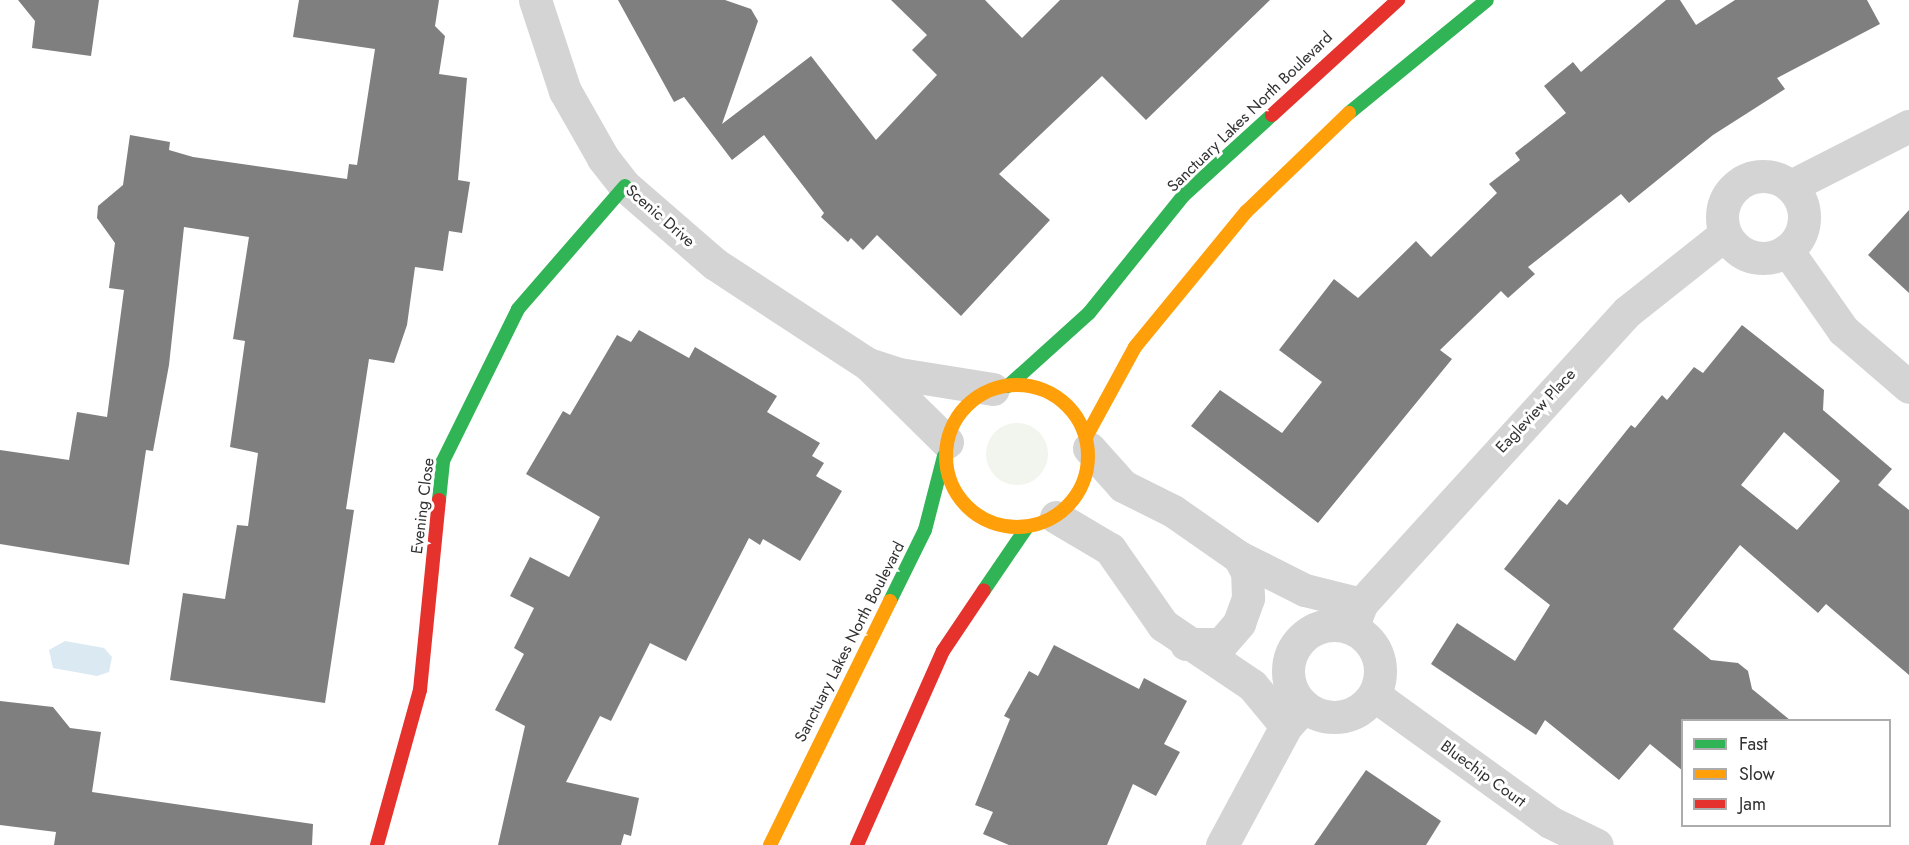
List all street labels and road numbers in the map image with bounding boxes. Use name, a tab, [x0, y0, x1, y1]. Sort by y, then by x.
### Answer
street label: Sanctuary Lakes North Boulevard	[1163, 28, 1337, 196]
street label: Scenic Drive	[622, 181, 698, 251]
street label: Eagleview Place	[1492, 365, 1580, 457]
street label: Evening Close	[408, 457, 438, 555]
street label: Sanctuary Lakes North Boulevard	[791, 539, 909, 745]
street label: Bluechip Court	[1437, 737, 1529, 811]

